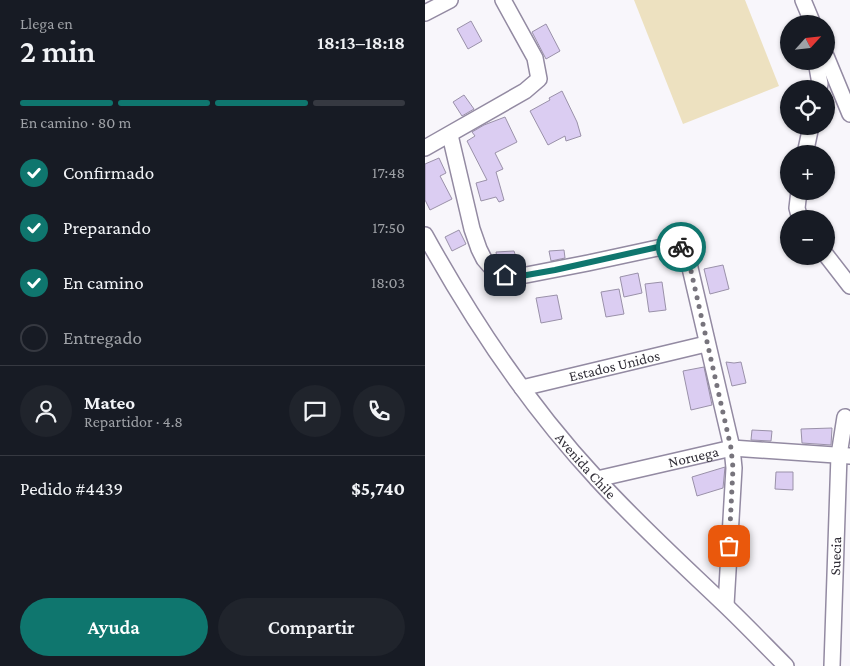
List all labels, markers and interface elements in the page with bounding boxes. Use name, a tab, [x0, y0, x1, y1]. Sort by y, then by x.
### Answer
text: Llega en	[20, 15, 73, 32]
north arrow	[780, 15, 835, 70]
map controls	[780, 15, 835, 265]
text: 18:13–18:18	[317, 32, 405, 53]
text: 2 min	[20, 33, 95, 69]
button: locate	[780, 80, 835, 135]
text: En camino · 80 m	[20, 114, 131, 131]
button: +	[780, 145, 835, 200]
icon: check	[20, 159, 48, 187]
text: Confirmado	[63, 162, 154, 183]
text: 17:48	[372, 164, 405, 181]
button: −	[780, 210, 835, 265]
icon: check	[20, 214, 48, 242]
text: Preparando	[63, 217, 151, 238]
text: 17:50	[372, 219, 405, 236]
courier	[656, 222, 706, 272]
icon: bike	[667, 233, 695, 261]
pin	[484, 254, 526, 296]
icon: home	[491, 261, 519, 289]
icon: check	[20, 269, 48, 297]
text: En camino	[63, 272, 144, 293]
text: 18:03	[371, 274, 405, 291]
text: Entregado	[63, 327, 142, 348]
street label: Estados Unidos	[567, 347, 662, 384]
button: person	[20, 385, 72, 437]
button: chat	[289, 385, 341, 437]
button: phone	[353, 385, 405, 437]
text: Mateo	[84, 392, 135, 413]
text: Repartidor · 4.8	[84, 413, 183, 430]
street label: Avenida Chile	[552, 430, 619, 502]
street label: Noruega	[667, 443, 720, 470]
text: Pedido #4439	[20, 478, 123, 499]
text: $5,740	[351, 478, 405, 499]
pin	[708, 525, 750, 567]
icon: bag	[715, 532, 743, 560]
street label: Suecia	[827, 536, 844, 576]
button: Ayuda	[20, 598, 208, 656]
button: Compartir	[218, 598, 405, 656]

